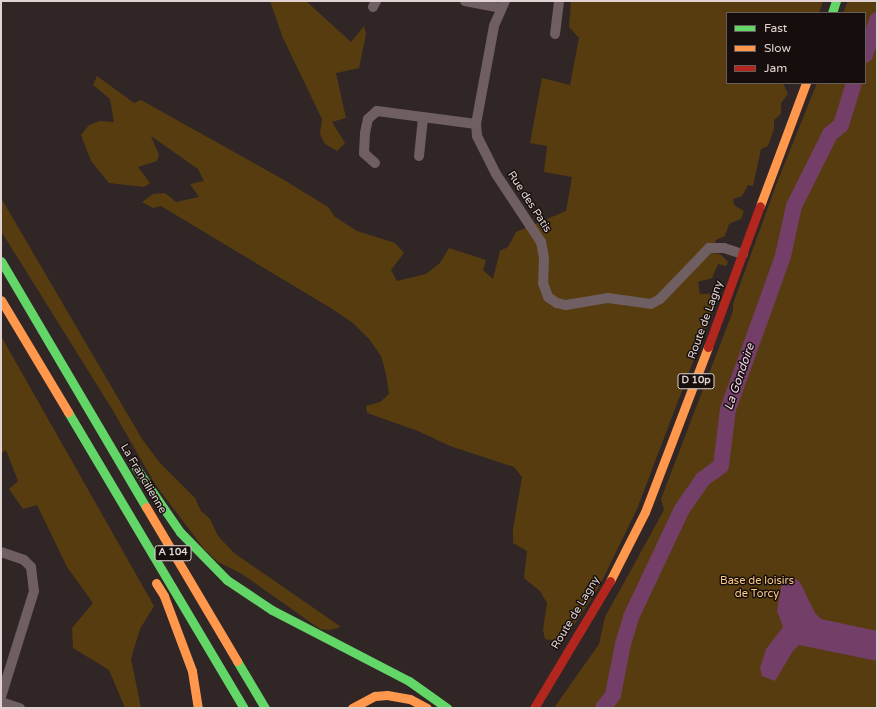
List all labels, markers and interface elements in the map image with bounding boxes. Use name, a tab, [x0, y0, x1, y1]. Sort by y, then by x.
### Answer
legend	[726, 12, 866, 84]
text: Fast	[764, 21, 787, 35]
text: Slow	[764, 41, 791, 55]
text: Jam	[764, 61, 787, 75]
street label: Rue des Patis	[504, 169, 554, 235]
street label: Route de Lagny	[686, 279, 726, 361]
water label: La Gondoire	[722, 342, 758, 412]
road number: D 10p	[677, 373, 715, 389]
street label: La Francilienne	[117, 442, 169, 516]
road number: A 104	[154, 545, 192, 561]
street label: Route de Lagny	[549, 574, 603, 652]
park label: Base de loisirs de Torcy	[720, 575, 794, 601]

